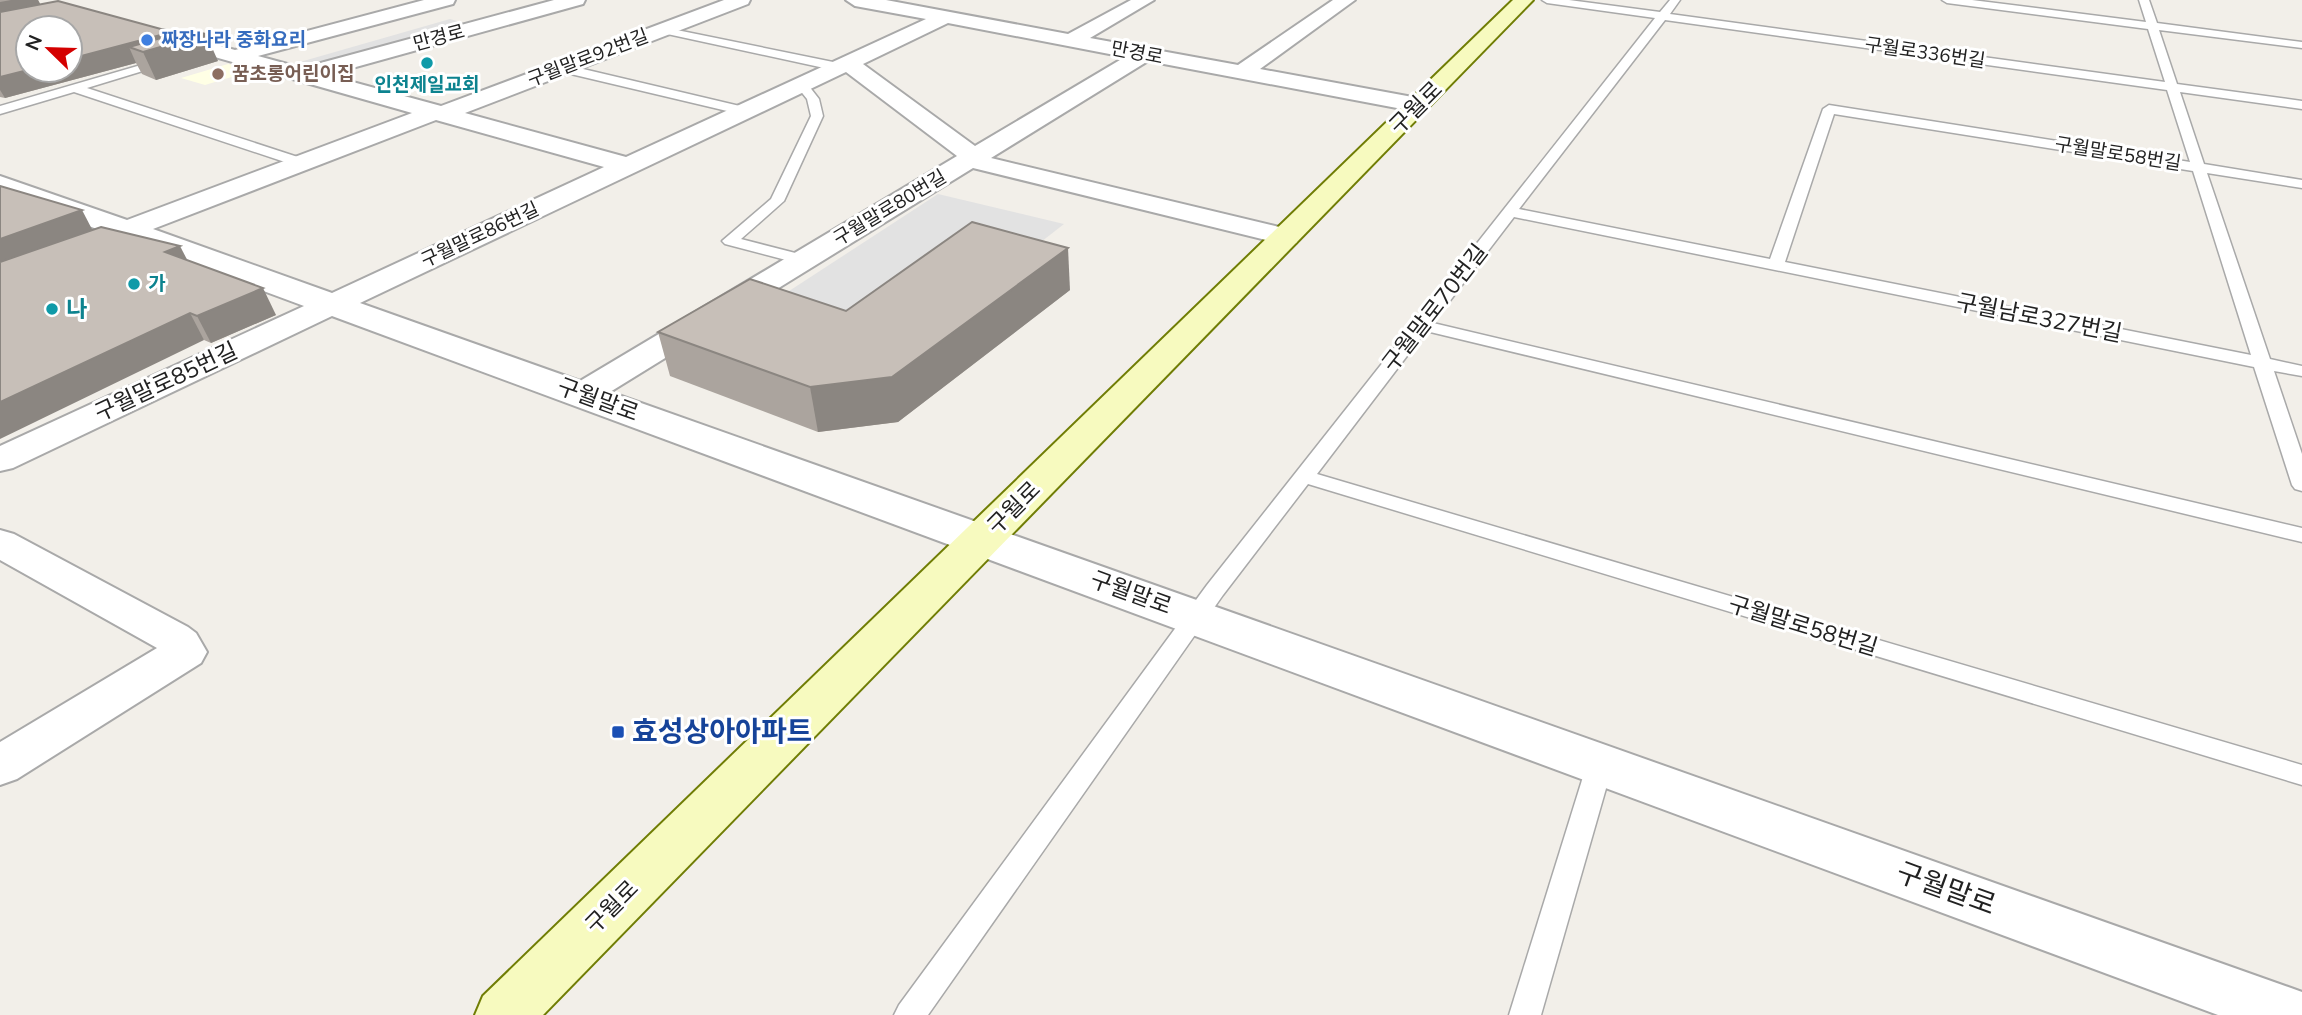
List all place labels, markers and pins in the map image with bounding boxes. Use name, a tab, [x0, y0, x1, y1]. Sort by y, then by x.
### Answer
place label: 짜장나라 중화요리	[161, 27, 306, 53]
marker: 짜장나라 중화요리	[139, 32, 155, 48]
marker: 인천제일교회	[419, 55, 435, 71]
place label: 꿈초롱어린이집	[232, 61, 354, 87]
marker: 꿈초롱어린이집	[210, 66, 226, 82]
place label: 인천제일교회	[375, 72, 479, 98]
place label: 가	[148, 271, 166, 297]
marker: 가	[126, 276, 142, 292]
place label: 나	[66, 294, 87, 325]
marker: 나	[44, 301, 60, 317]
place label: 효성상아아파트	[632, 713, 812, 751]
marker: 효성상아아파트	[610, 724, 626, 740]

